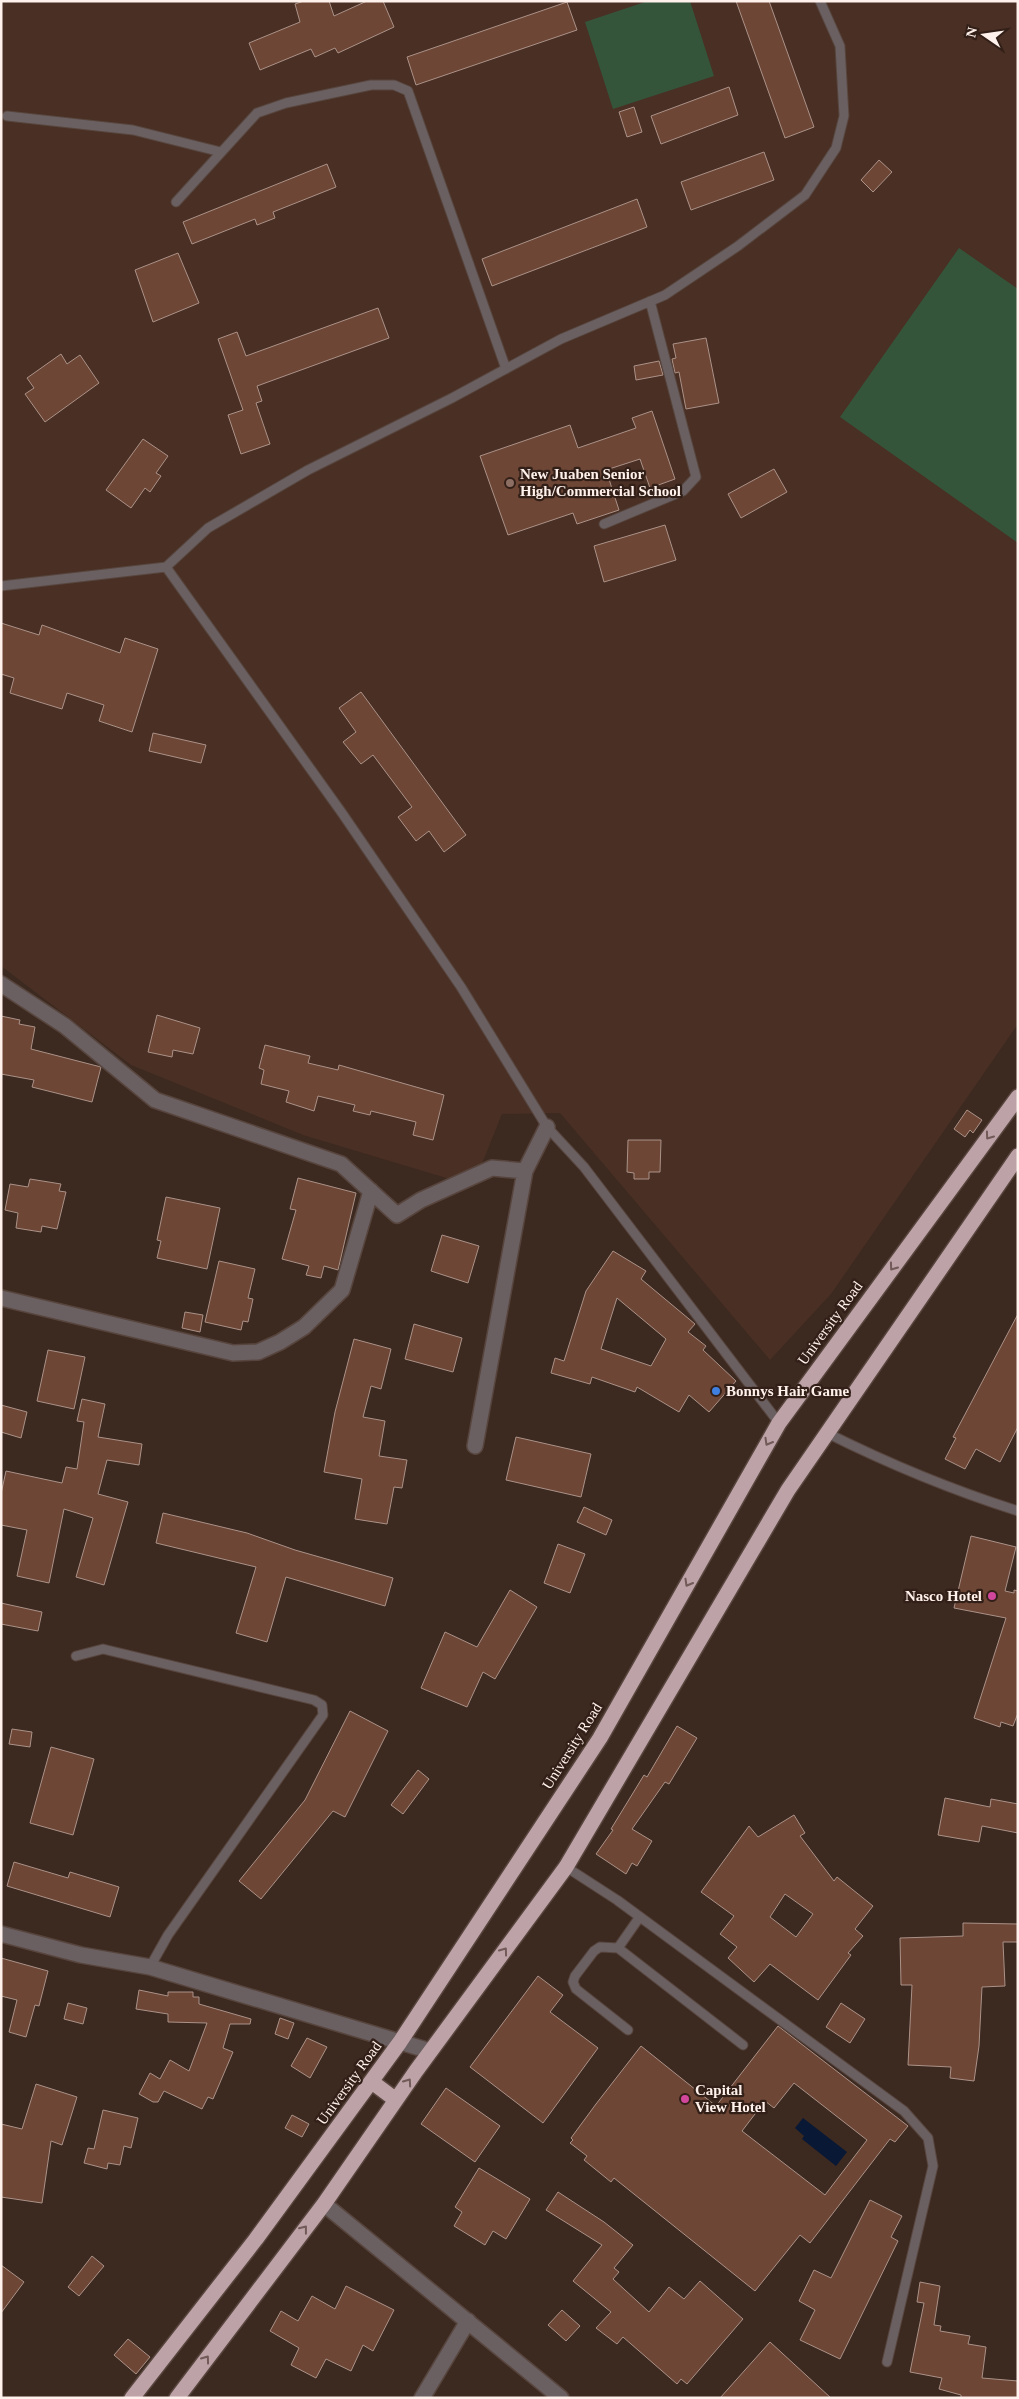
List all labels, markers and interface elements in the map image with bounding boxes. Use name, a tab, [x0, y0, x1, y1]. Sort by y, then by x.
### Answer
north arrow	[959, 10, 1009, 60]
text: N	[963, 26, 980, 39]
place label: New Juaben Senior High/Commercial School	[520, 466, 681, 499]
marker: New Juaben Senior High/Commercial School	[504, 477, 516, 489]
one-way arrow	[986, 1130, 995, 1140]
one-way arrow	[890, 1261, 899, 1271]
street label: University Road	[795, 1278, 866, 1368]
place label: Bonnys Hair Game	[726, 1383, 849, 1399]
marker: Bonnys Hair Game	[710, 1385, 722, 1397]
one-way arrow	[764, 1437, 774, 1446]
one-way arrow	[684, 1578, 694, 1587]
place label: Nasco Hotel	[905, 1588, 982, 1604]
marker: Nasco Hotel	[986, 1590, 998, 1602]
street label: University Road	[539, 1699, 605, 1792]
one-way arrow	[498, 1947, 507, 1957]
street label: University Road	[314, 2038, 385, 2128]
one-way arrow	[402, 2078, 411, 2088]
place label: Capital View Hotel	[695, 2082, 766, 2115]
marker: Capital View Hotel	[679, 2093, 691, 2105]
one-way arrow	[299, 2226, 307, 2235]
one-way arrow	[200, 2355, 209, 2365]

